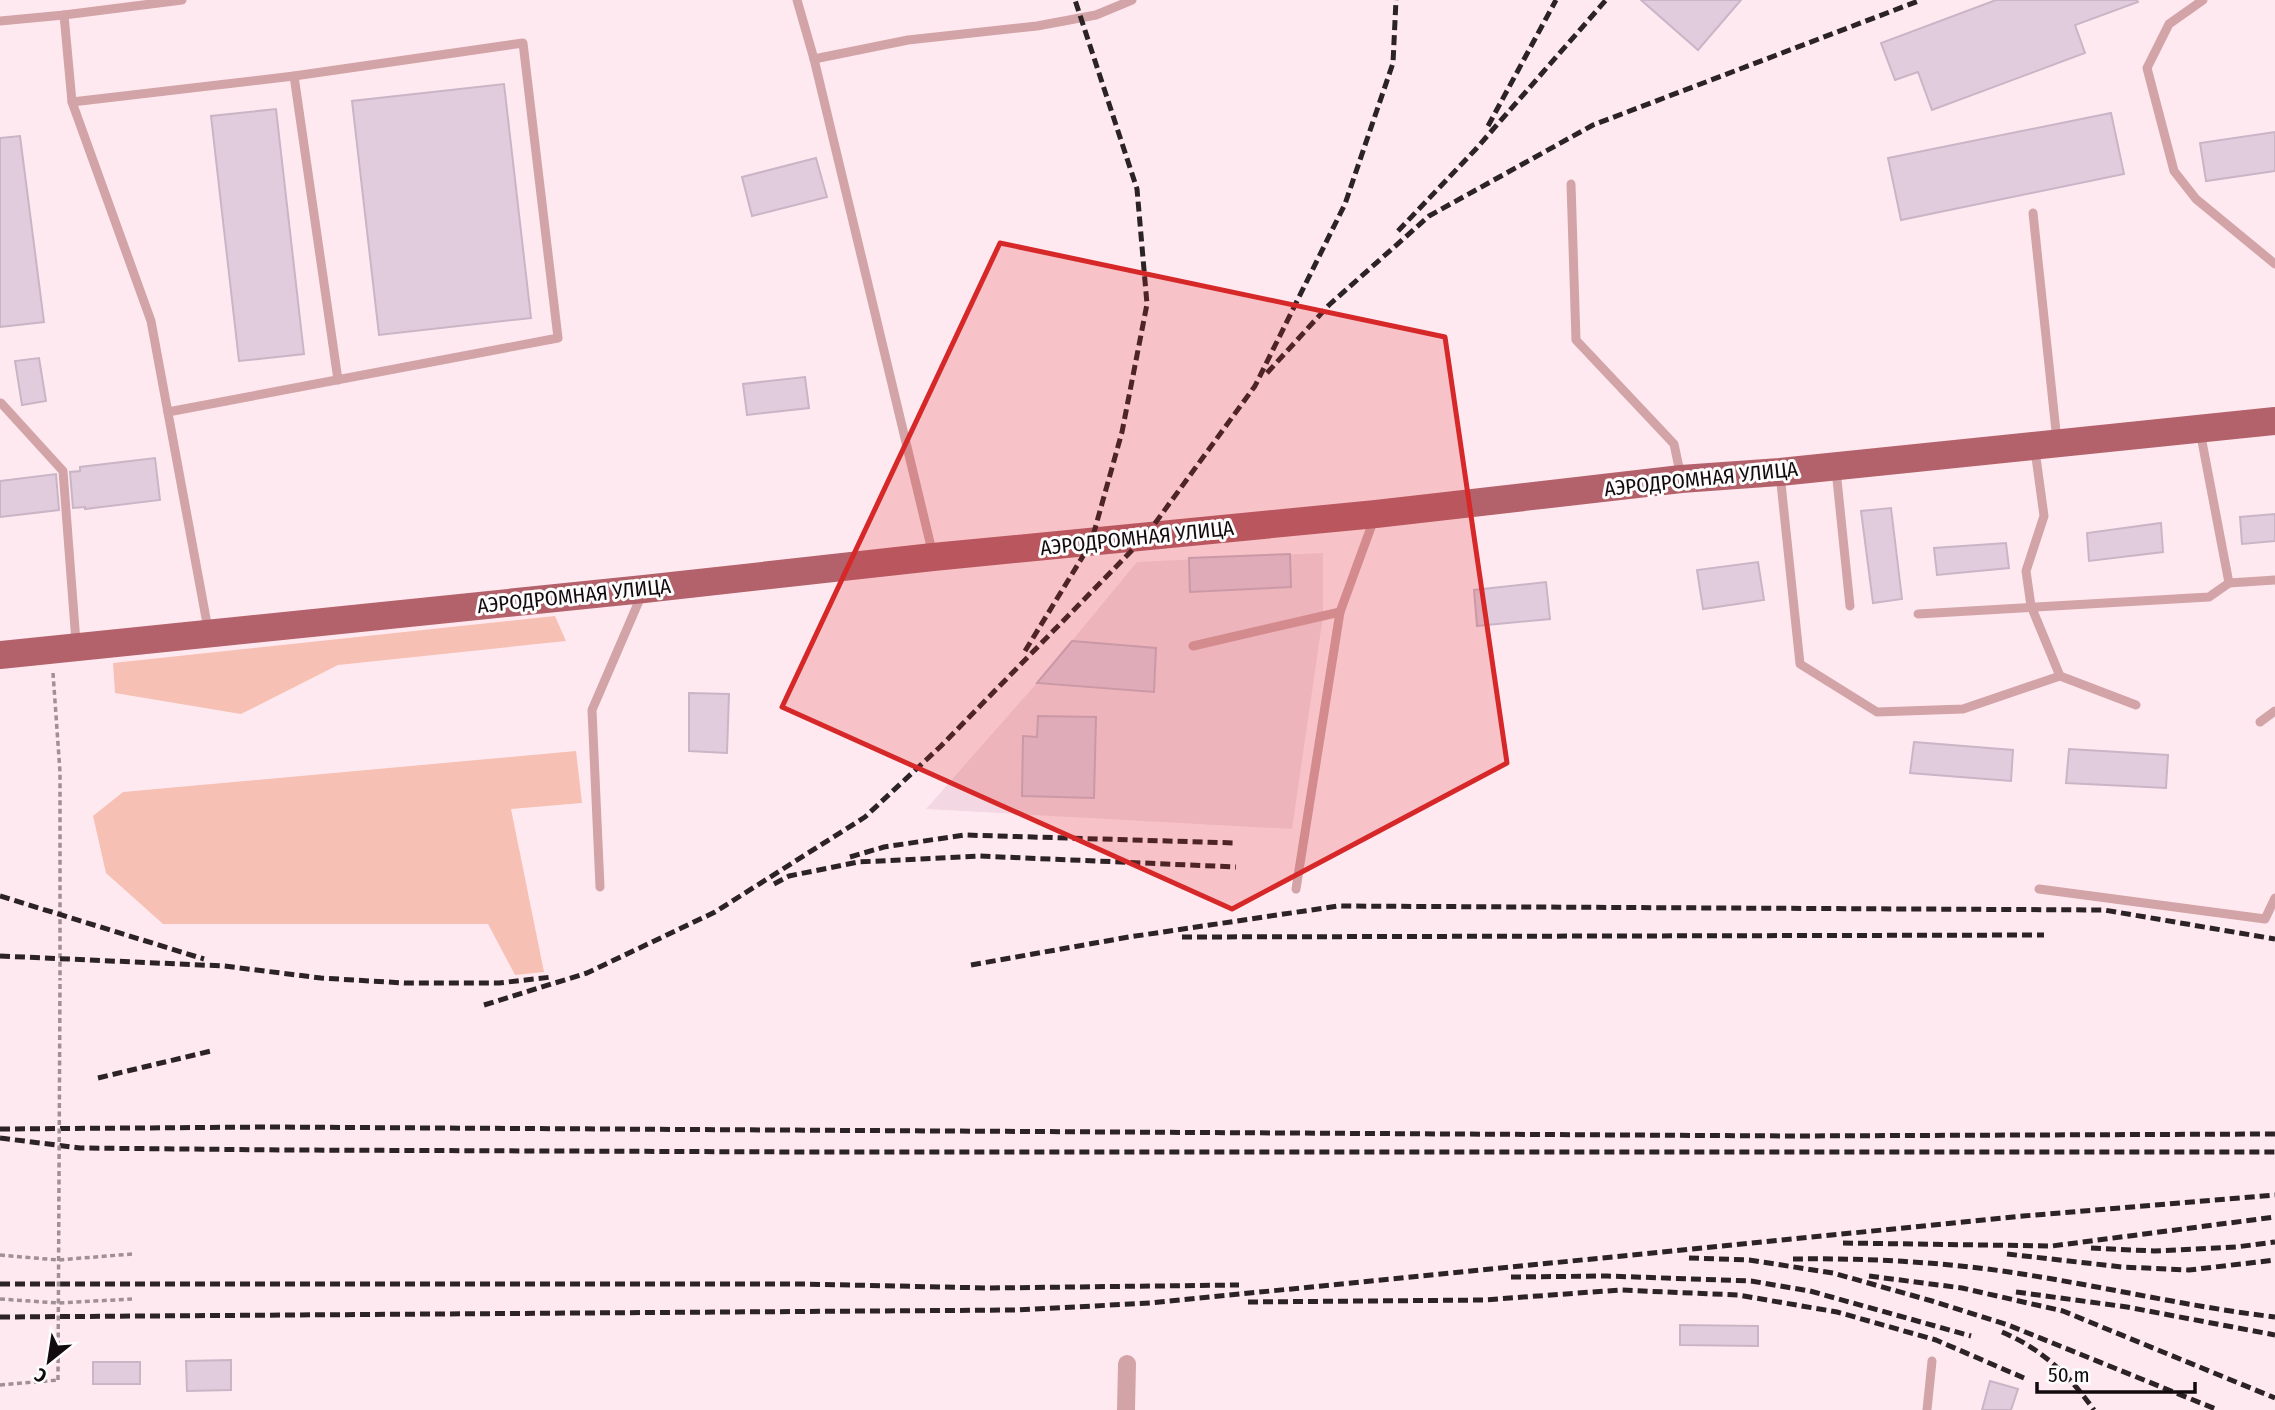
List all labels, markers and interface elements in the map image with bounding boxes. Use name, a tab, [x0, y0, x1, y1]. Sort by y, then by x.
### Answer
street label: АЭРОДРОМНАЯ УЛИЦА	[1603, 456, 1799, 502]
street label: АЭРОДРОМНАЯ УЛИЦА	[1039, 515, 1235, 561]
street label: АЭРОДРОМНАЯ УЛИЦА	[476, 573, 672, 619]
north arrow	[14, 1326, 84, 1396]
scale bar	[2037, 1350, 2194, 1394]
text: 50 m	[2048, 1362, 2090, 1388]
text: С	[31, 1363, 51, 1388]

